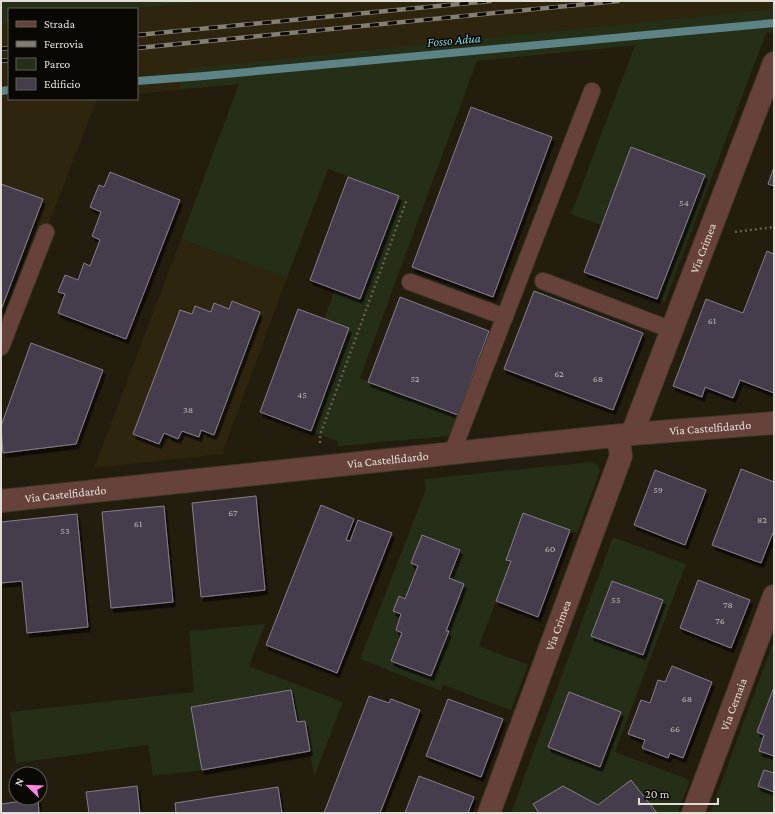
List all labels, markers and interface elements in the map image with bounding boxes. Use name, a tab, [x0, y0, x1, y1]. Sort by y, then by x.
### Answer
legend	[8, 8, 138, 100]
text: Strada	[44, 17, 75, 31]
water label: Fosso Adua	[427, 30, 481, 50]
text: Ferrovia	[44, 37, 84, 51]
text: Parco	[44, 57, 70, 71]
text: Edificio	[44, 77, 81, 91]
house number: 54	[679, 197, 689, 208]
street label: Via Crimea	[687, 221, 719, 275]
house number: 61	[708, 315, 716, 326]
house number: 62	[554, 368, 564, 379]
house number: 52	[410, 373, 420, 384]
house number: 68	[593, 373, 603, 384]
house number: 45	[297, 389, 307, 400]
house number: 38	[183, 404, 193, 415]
street label: Via Castelfidardo	[669, 418, 752, 438]
street label: Via Castelfidardo	[346, 449, 429, 471]
street label: Via Castelfidardo	[24, 483, 107, 505]
house number: 59	[653, 484, 663, 495]
house number: 67	[228, 507, 238, 518]
house number: 82	[757, 514, 767, 525]
house number: 61	[134, 518, 142, 529]
house number: 53	[60, 525, 70, 536]
house number: 60	[545, 543, 556, 554]
house number: 55	[611, 594, 621, 605]
street label: Via Crimea	[543, 598, 574, 653]
house number: 78	[723, 599, 733, 610]
house number: 76	[715, 615, 725, 626]
street label: Via Cernaia	[717, 676, 750, 732]
house number: 68	[682, 693, 692, 704]
house number: 66	[670, 723, 680, 734]
north arrow	[8, 766, 48, 806]
text: N	[12, 776, 26, 788]
scale bar	[639, 780, 718, 806]
text: 20 m	[645, 787, 670, 801]

